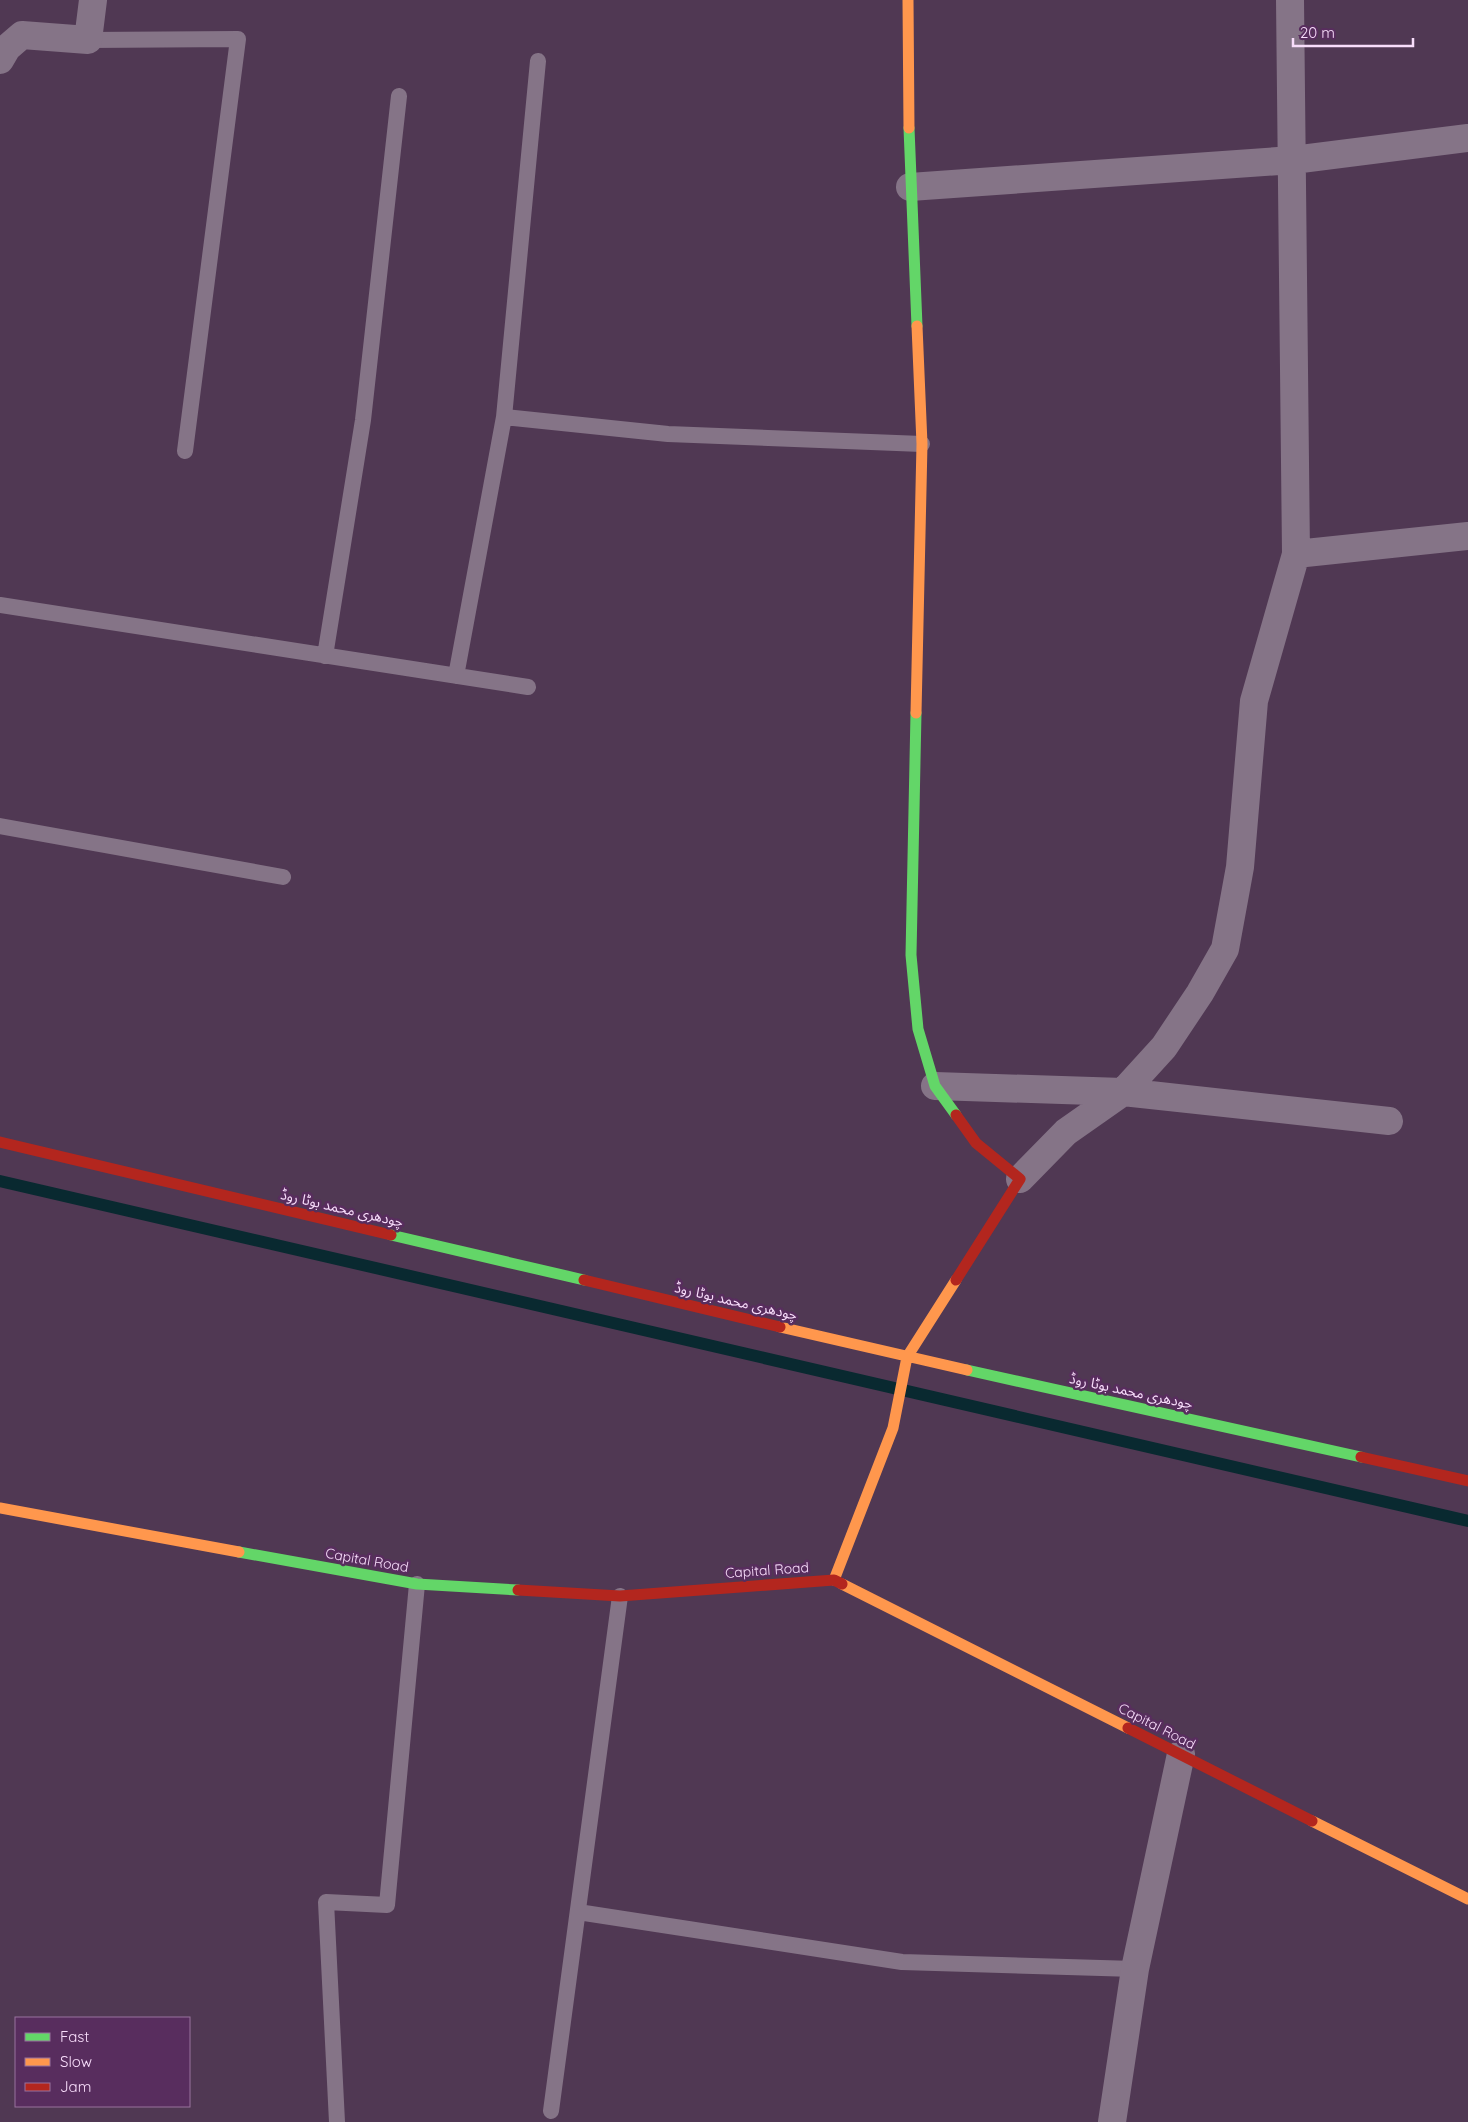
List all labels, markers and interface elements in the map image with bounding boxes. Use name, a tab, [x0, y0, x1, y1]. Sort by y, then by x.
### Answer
scale bar	[1293, 15, 1413, 47]
text: 20 m	[1300, 23, 1335, 42]
street label: چودھری محمد بوٹا روڈ	[278, 1185, 405, 1232]
street label: چودھری محمد بوٹا روڈ	[672, 1278, 799, 1325]
street label: چودھری محمد بوٹا روڈ	[1067, 1369, 1194, 1414]
street label: Capital Road	[324, 1544, 410, 1576]
street label: Capital Road	[724, 1558, 810, 1582]
street label: Capital Road	[1115, 1699, 1199, 1753]
legend	[15, 2017, 190, 2107]
text: Fast	[60, 2027, 89, 2046]
text: Slow	[60, 2052, 92, 2071]
text: Jam	[60, 2077, 91, 2096]

